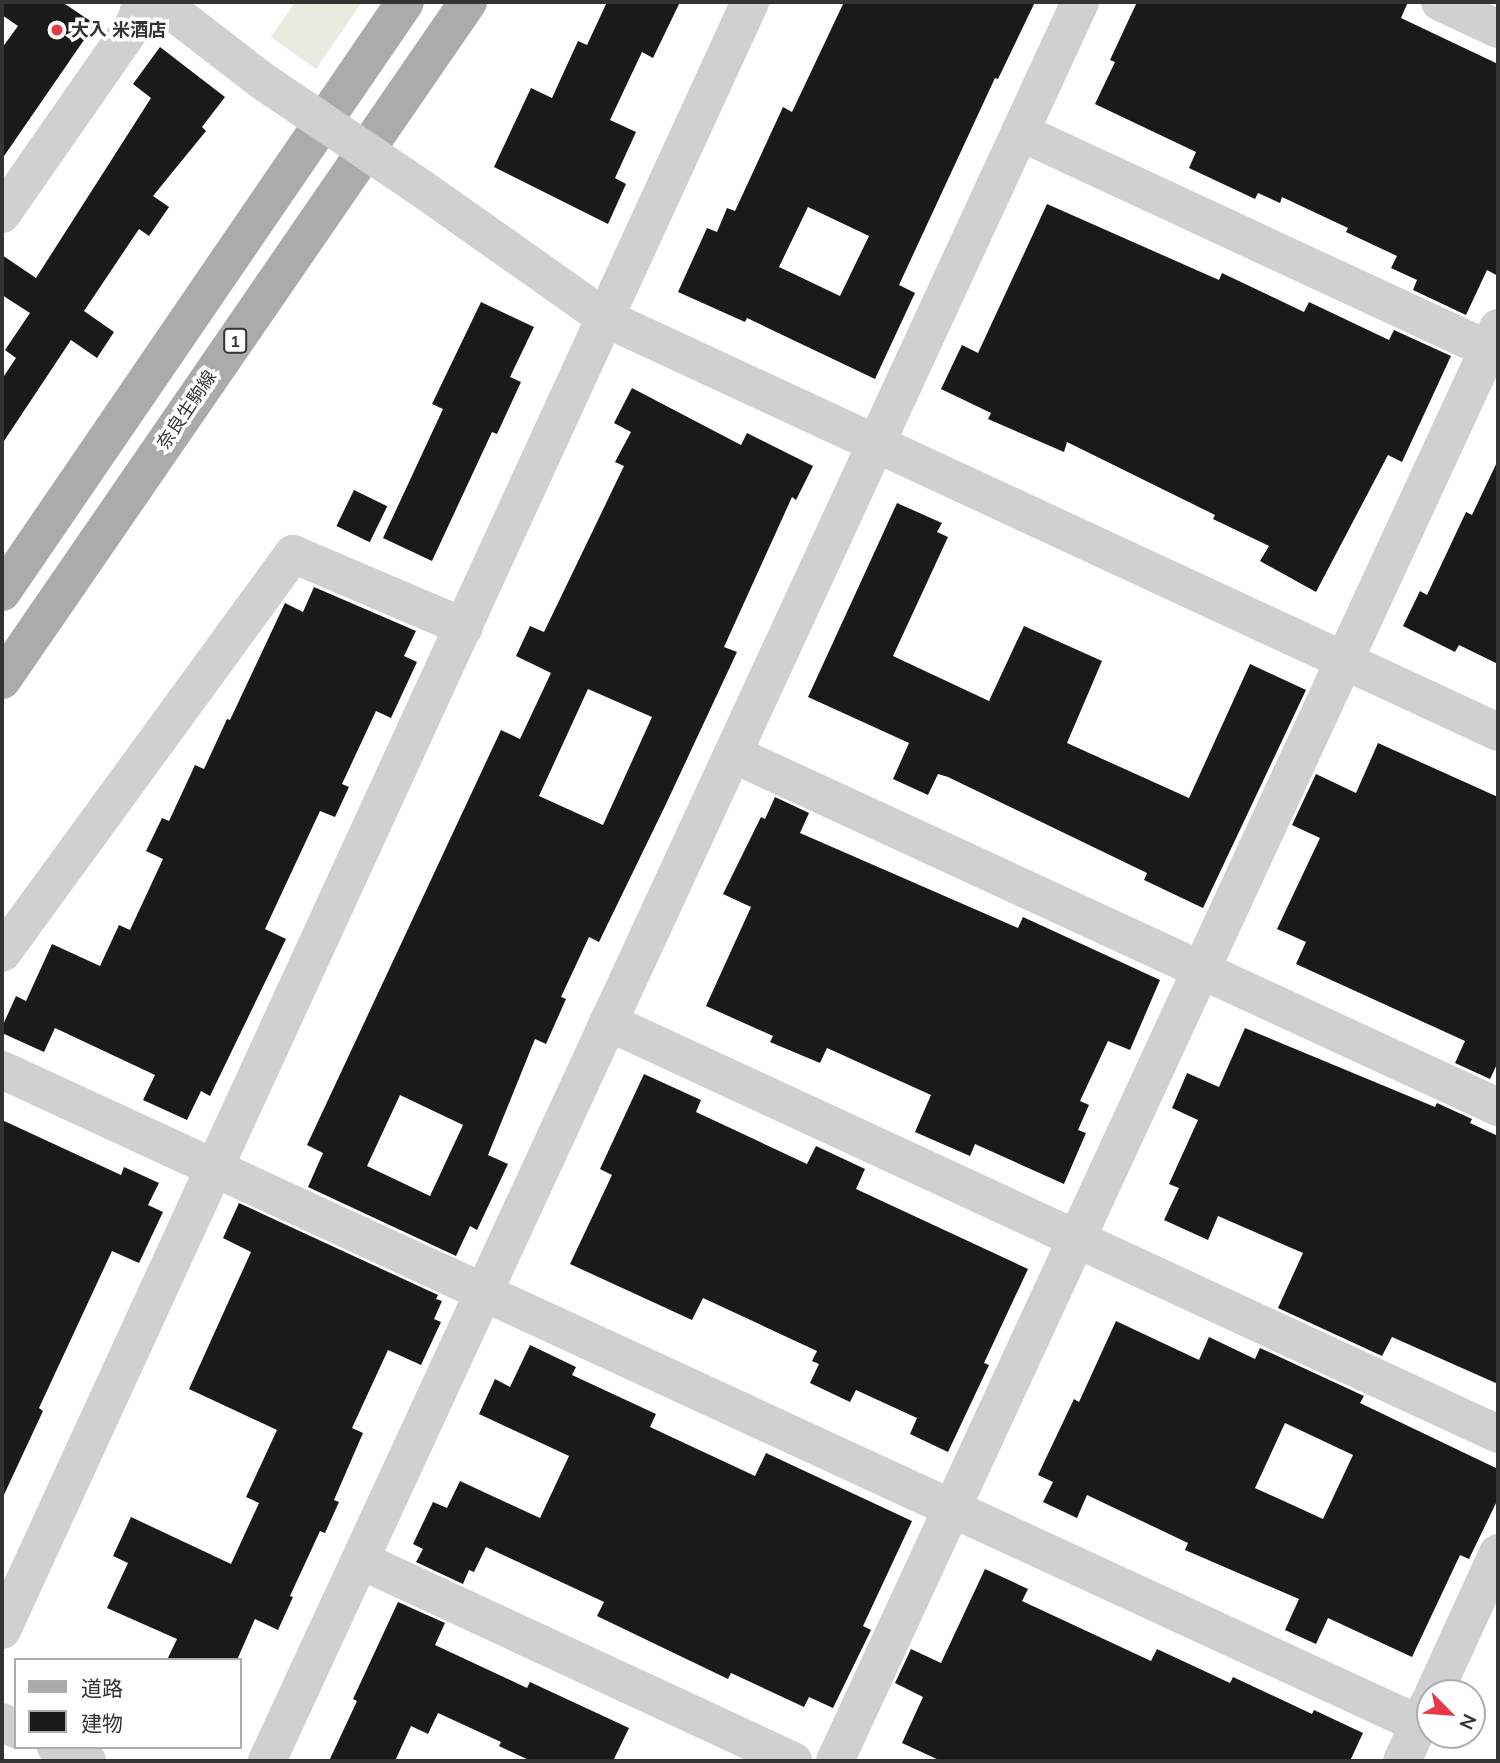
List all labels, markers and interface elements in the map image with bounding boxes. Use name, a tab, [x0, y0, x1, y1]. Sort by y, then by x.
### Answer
place label: 大入 米酒店	[71, 19, 166, 41]
marker: 大入 米酒店	[49, 22, 65, 38]
road number: 1	[223, 328, 247, 354]
street label: 奈良生駒線	[153, 367, 221, 453]
legend	[14, 1658, 242, 1749]
text: 道路	[81, 1675, 123, 1701]
north arrow	[1416, 1679, 1486, 1749]
text: 建物	[81, 1710, 123, 1736]
text: N	[1454, 1710, 1482, 1734]

